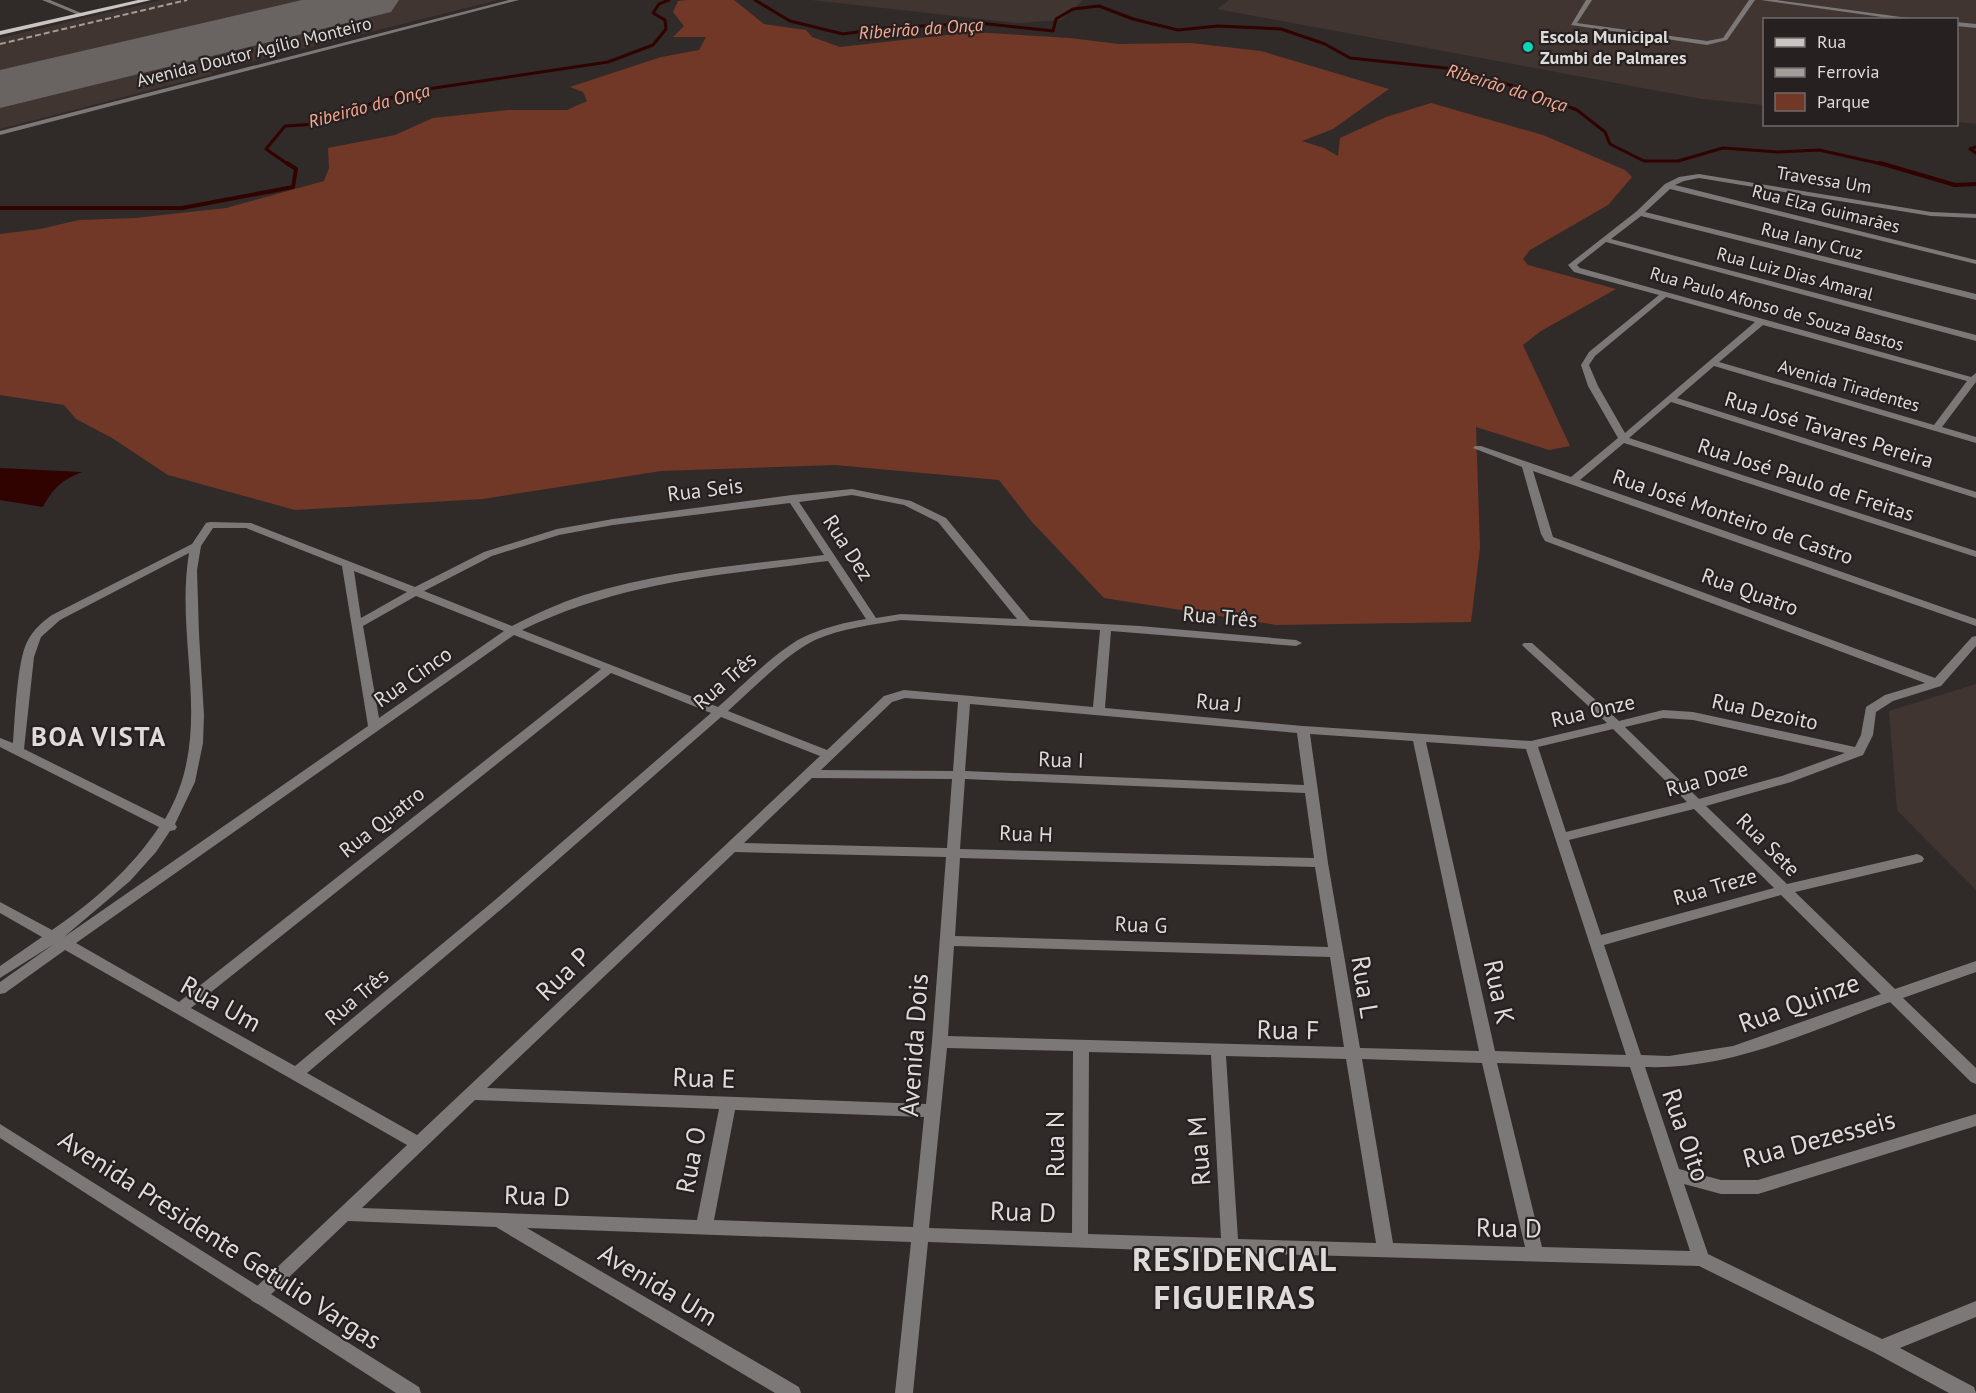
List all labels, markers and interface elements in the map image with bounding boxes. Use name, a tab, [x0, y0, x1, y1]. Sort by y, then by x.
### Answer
street label: Avenida Doutor Agílio Monteiro	[134, 11, 374, 92]
water label: Ribeirão da Onça	[858, 13, 984, 44]
legend	[1763, 18, 1958, 126]
place label: Escola Municipal Zumbi de Palmares	[1540, 25, 1687, 69]
text: Rua	[1817, 30, 1846, 53]
marker: Escola Municipal Zumbi de Palmares	[1521, 40, 1535, 54]
water label: Ribeirão da Onça	[1444, 58, 1571, 117]
text: Ferrovia	[1817, 60, 1880, 83]
water label: Ribeirão da Onça	[306, 78, 432, 133]
text: Parque	[1817, 90, 1870, 113]
street label: Travessa Um	[1775, 161, 1873, 198]
street label: Rua Elza Guimarães	[1750, 179, 1902, 238]
street label: Rua Iany Cruz	[1759, 217, 1866, 264]
street label: Rua Luiz Dias Amaral	[1714, 242, 1877, 306]
street label: Rua Paulo Afonso de Souza Bastos	[1647, 261, 1907, 356]
street label: Avenida Tiradentes	[1776, 354, 1923, 417]
street label: Rua José Tavares Pereira	[1722, 385, 1937, 474]
street label: Rua José Paulo de Freitas	[1694, 432, 1918, 527]
street label: Rua José Monteiro de Castro	[1609, 463, 1857, 570]
street label: Rua Seis	[666, 471, 744, 508]
street label: Rua Dez	[817, 510, 880, 586]
street label: Rua Quatro	[1698, 562, 1802, 622]
street label: Rua Três	[1181, 600, 1259, 633]
street label: Rua Cinco	[369, 640, 457, 713]
street label: Rua Três	[687, 646, 762, 715]
street label: Rua J	[1195, 687, 1243, 718]
street label: Rua Dezoito	[1710, 687, 1821, 736]
street label: Rua Onze	[1548, 688, 1637, 733]
district label: BOA VISTA	[31, 719, 167, 753]
street label: Rua I	[1038, 745, 1084, 774]
street label: Rua Doze	[1663, 755, 1751, 802]
street label: Rua Quatro	[333, 780, 430, 863]
street label: Rua Sete	[1731, 807, 1806, 882]
street label: Rua H	[999, 819, 1053, 848]
street label: Rua Treze	[1670, 862, 1760, 911]
street label: Rua G	[1114, 910, 1168, 939]
street label: Rua P	[528, 940, 597, 1008]
street label: Rua L	[1344, 953, 1387, 1020]
street label: Rua K	[1477, 957, 1522, 1027]
street label: Rua Três	[319, 962, 394, 1031]
street label: Rua Quinze	[1734, 965, 1864, 1040]
street label: Rua Um	[175, 968, 267, 1039]
street label: Avenida Dois	[892, 972, 935, 1118]
street label: Rua F	[1256, 1012, 1320, 1047]
street label: Rua E	[672, 1060, 736, 1095]
street label: Rua Oito	[1655, 1084, 1718, 1186]
street label: Rua Dezesseis	[1739, 1102, 1899, 1175]
street label: Rua N	[1038, 1111, 1071, 1177]
street label: Rua M	[1180, 1115, 1217, 1187]
street label: Avenida Presidente Getulio Vargas	[53, 1123, 388, 1356]
street label: Rua O	[668, 1124, 713, 1196]
street label: Rua D	[503, 1178, 571, 1213]
street label: Rua D	[989, 1194, 1057, 1229]
street label: Rua D	[1476, 1210, 1542, 1245]
street label: Avenida Um	[593, 1236, 724, 1333]
district label: RESIDENCIAL FIGUEIRAS	[1132, 1237, 1338, 1318]

